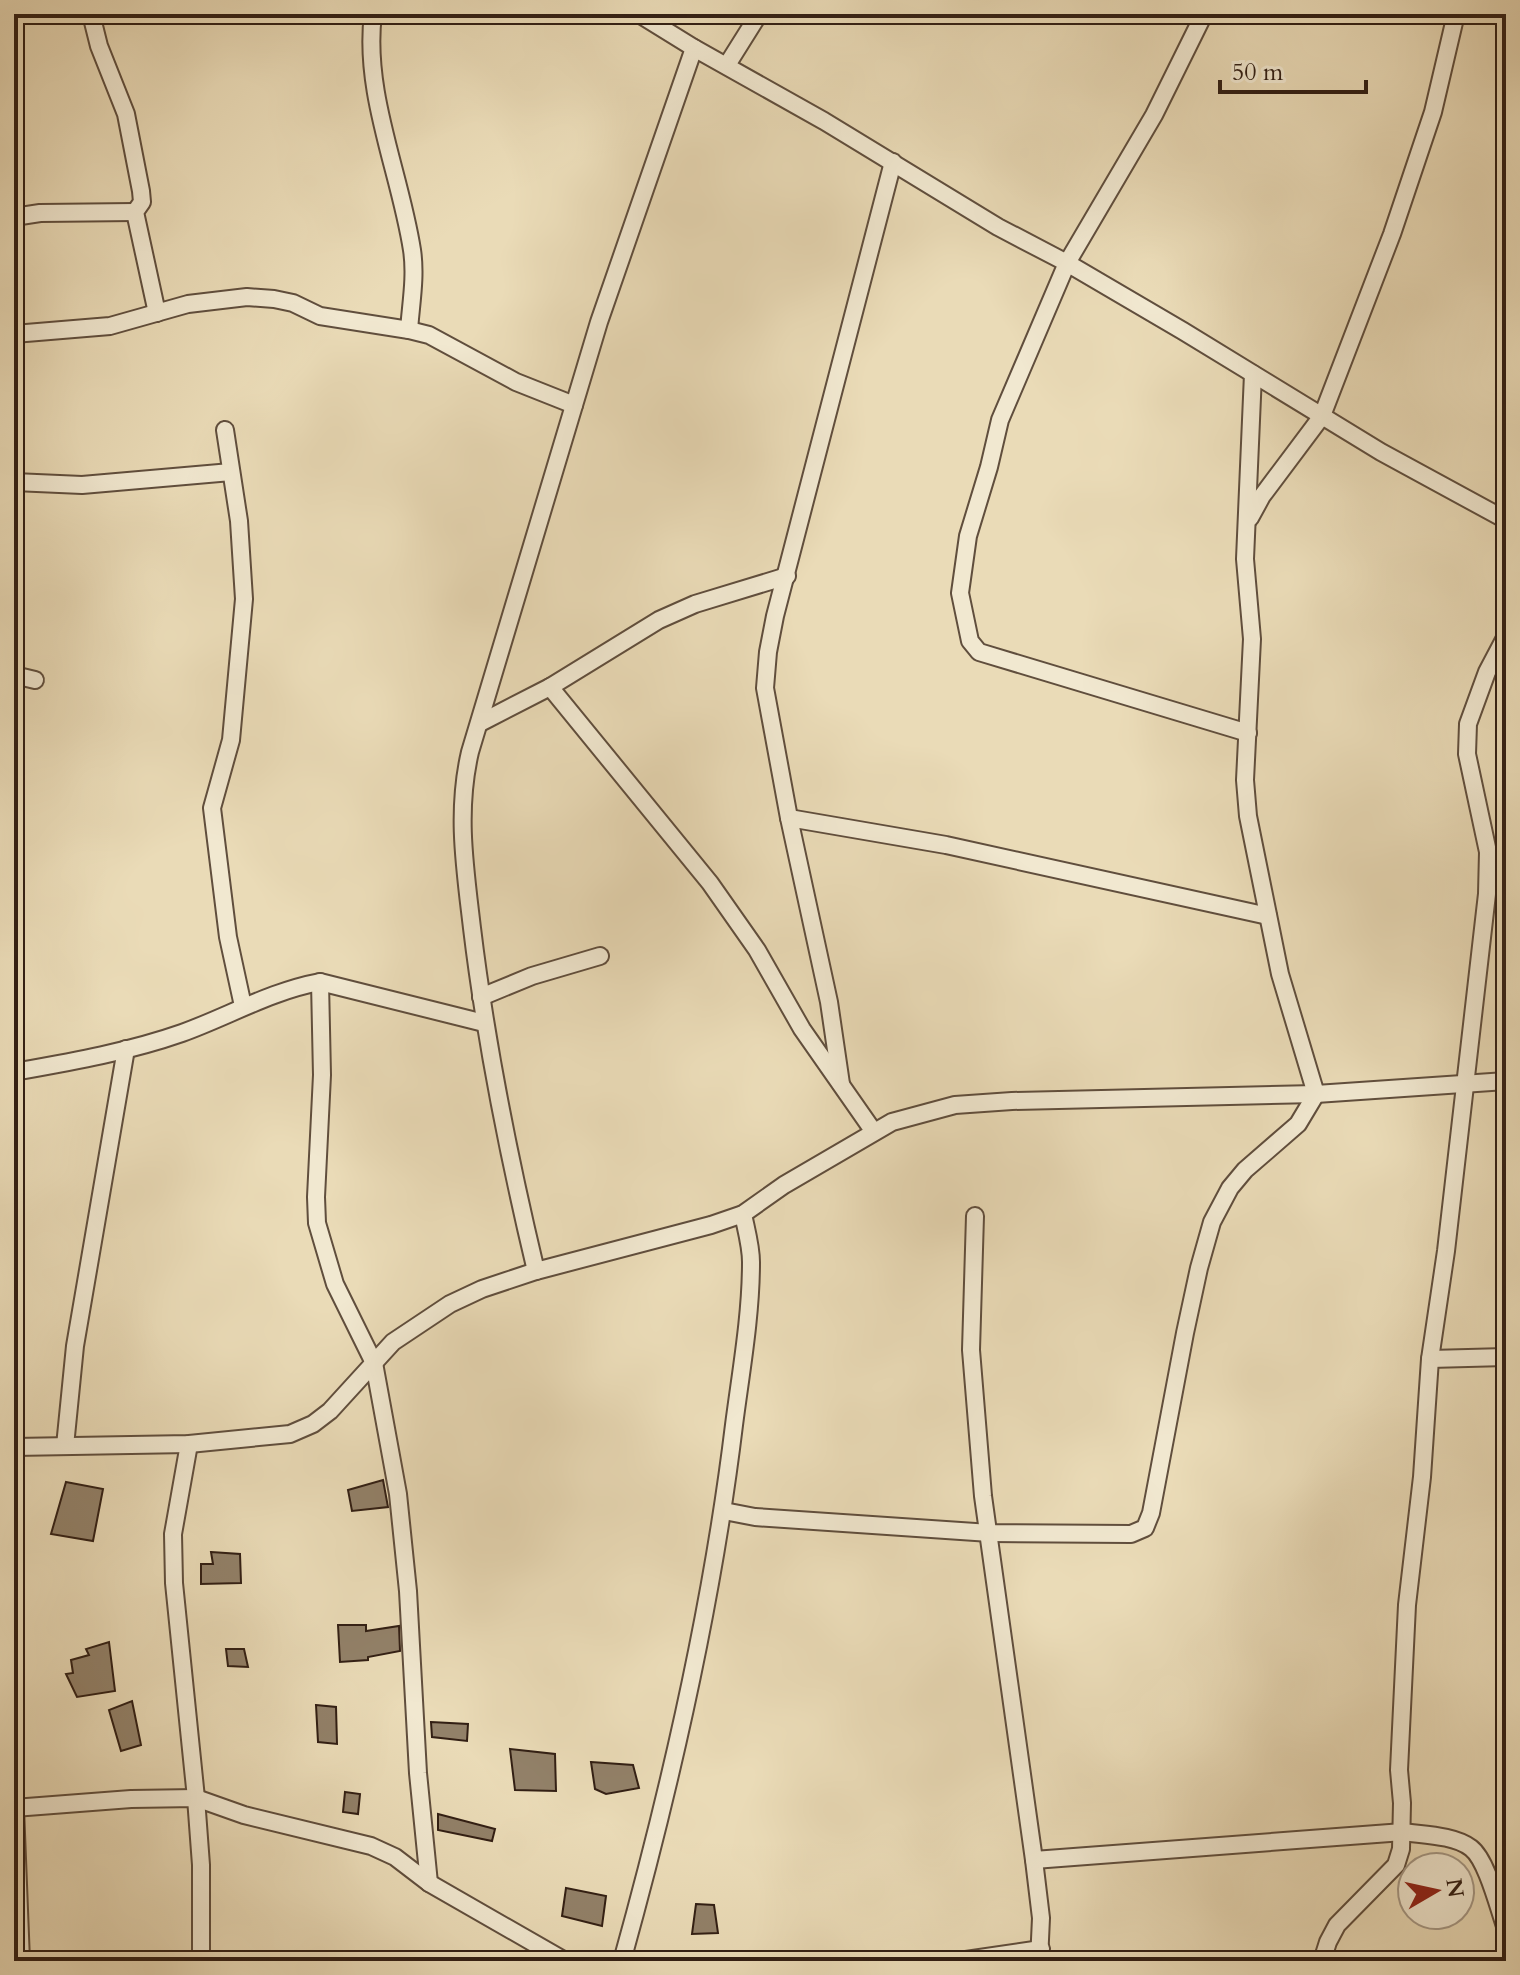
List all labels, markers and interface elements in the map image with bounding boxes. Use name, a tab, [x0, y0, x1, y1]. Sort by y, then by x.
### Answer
scale bar	[1220, 44, 1366, 94]
text: 50 m	[1232, 56, 1284, 89]
north arrow	[1396, 1851, 1476, 1931]
text: N	[1438, 1876, 1471, 1900]

